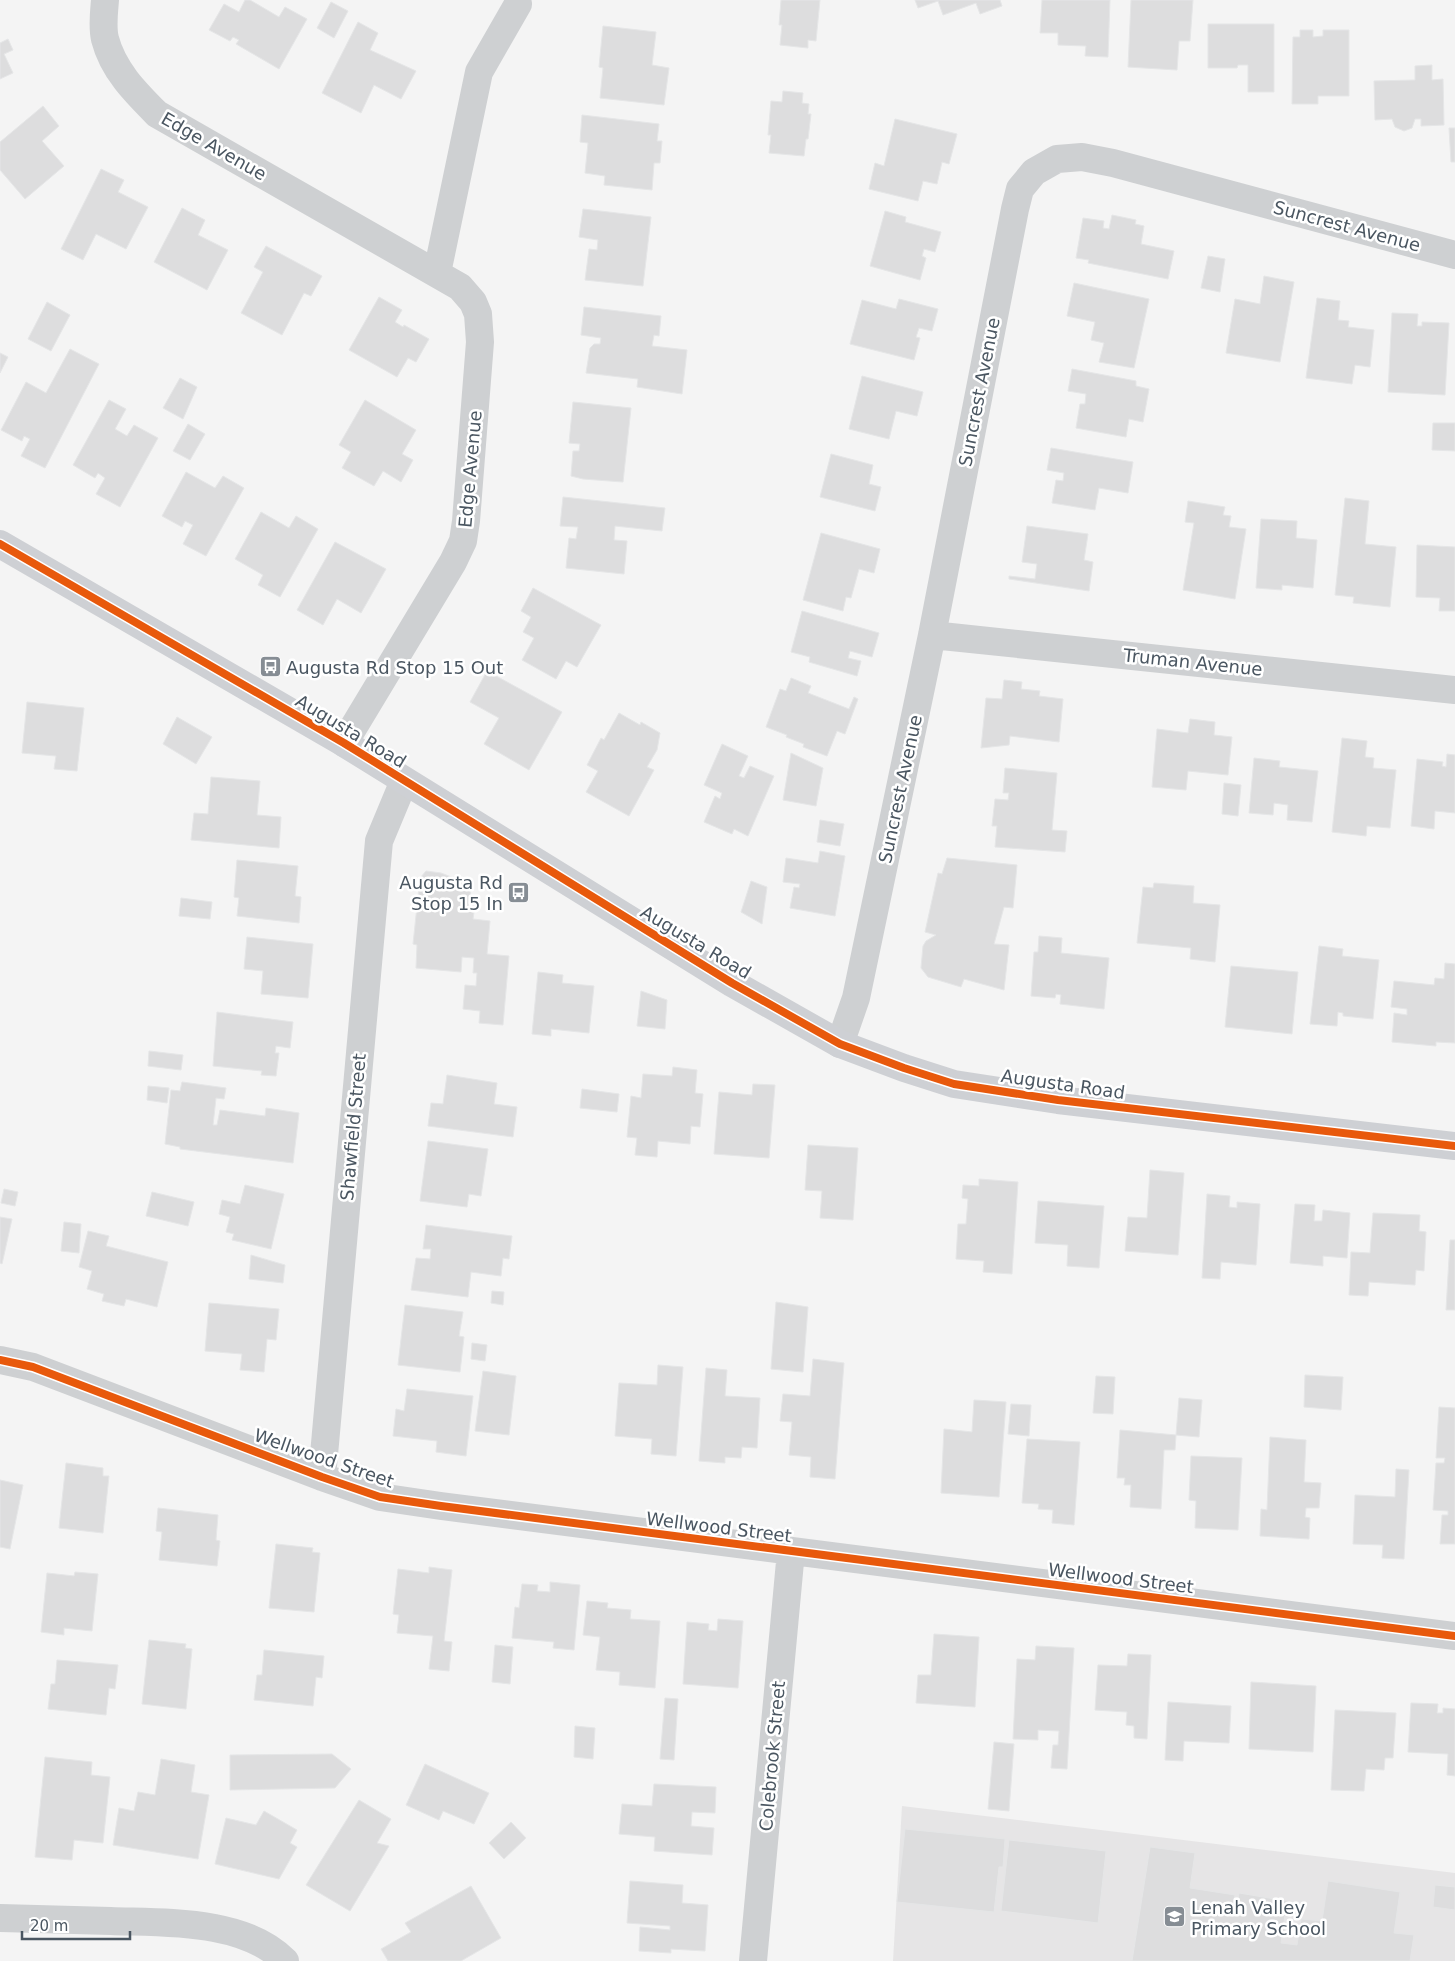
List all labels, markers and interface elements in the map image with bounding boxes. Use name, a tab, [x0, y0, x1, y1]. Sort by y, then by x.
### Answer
street label: Edge Avenue	[158, 107, 270, 185]
street label: Suncrest Avenue	[1271, 196, 1423, 256]
street label: Suncrest Avenue	[954, 316, 1004, 468]
street label: Edge Avenue	[454, 409, 486, 529]
street label: Truman Avenue	[1121, 644, 1264, 680]
bus stop icon: Augusta Rd Stop 15 Out	[258, 655, 282, 679]
place label: Augusta Rd Stop 15 Out	[286, 657, 503, 678]
street label: Augusta Road	[292, 690, 410, 772]
street label: Suncrest Avenue	[874, 713, 926, 865]
place label: Augusta Rd Stop 15 In	[399, 872, 503, 914]
bus stop icon: Augusta Rd Stop 15 In	[507, 880, 531, 904]
street label: Augusta Road	[637, 901, 755, 983]
street label: Shawfield Street	[336, 1052, 370, 1202]
street label: Augusta Road	[1000, 1065, 1126, 1103]
street label: Wellwood Street	[251, 1424, 397, 1492]
street label: Wellwood Street	[645, 1508, 793, 1546]
street label: Wellwood Street	[1047, 1559, 1195, 1597]
street label: Colebrook Street	[755, 1680, 789, 1832]
place label: Lenah Valley Primary School	[1191, 1897, 1326, 1939]
school or university icon: Lenah Valley Primary School	[1163, 1905, 1187, 1929]
scale bar	[22, 1908, 130, 1940]
text: 20 m	[30, 1917, 68, 1935]

